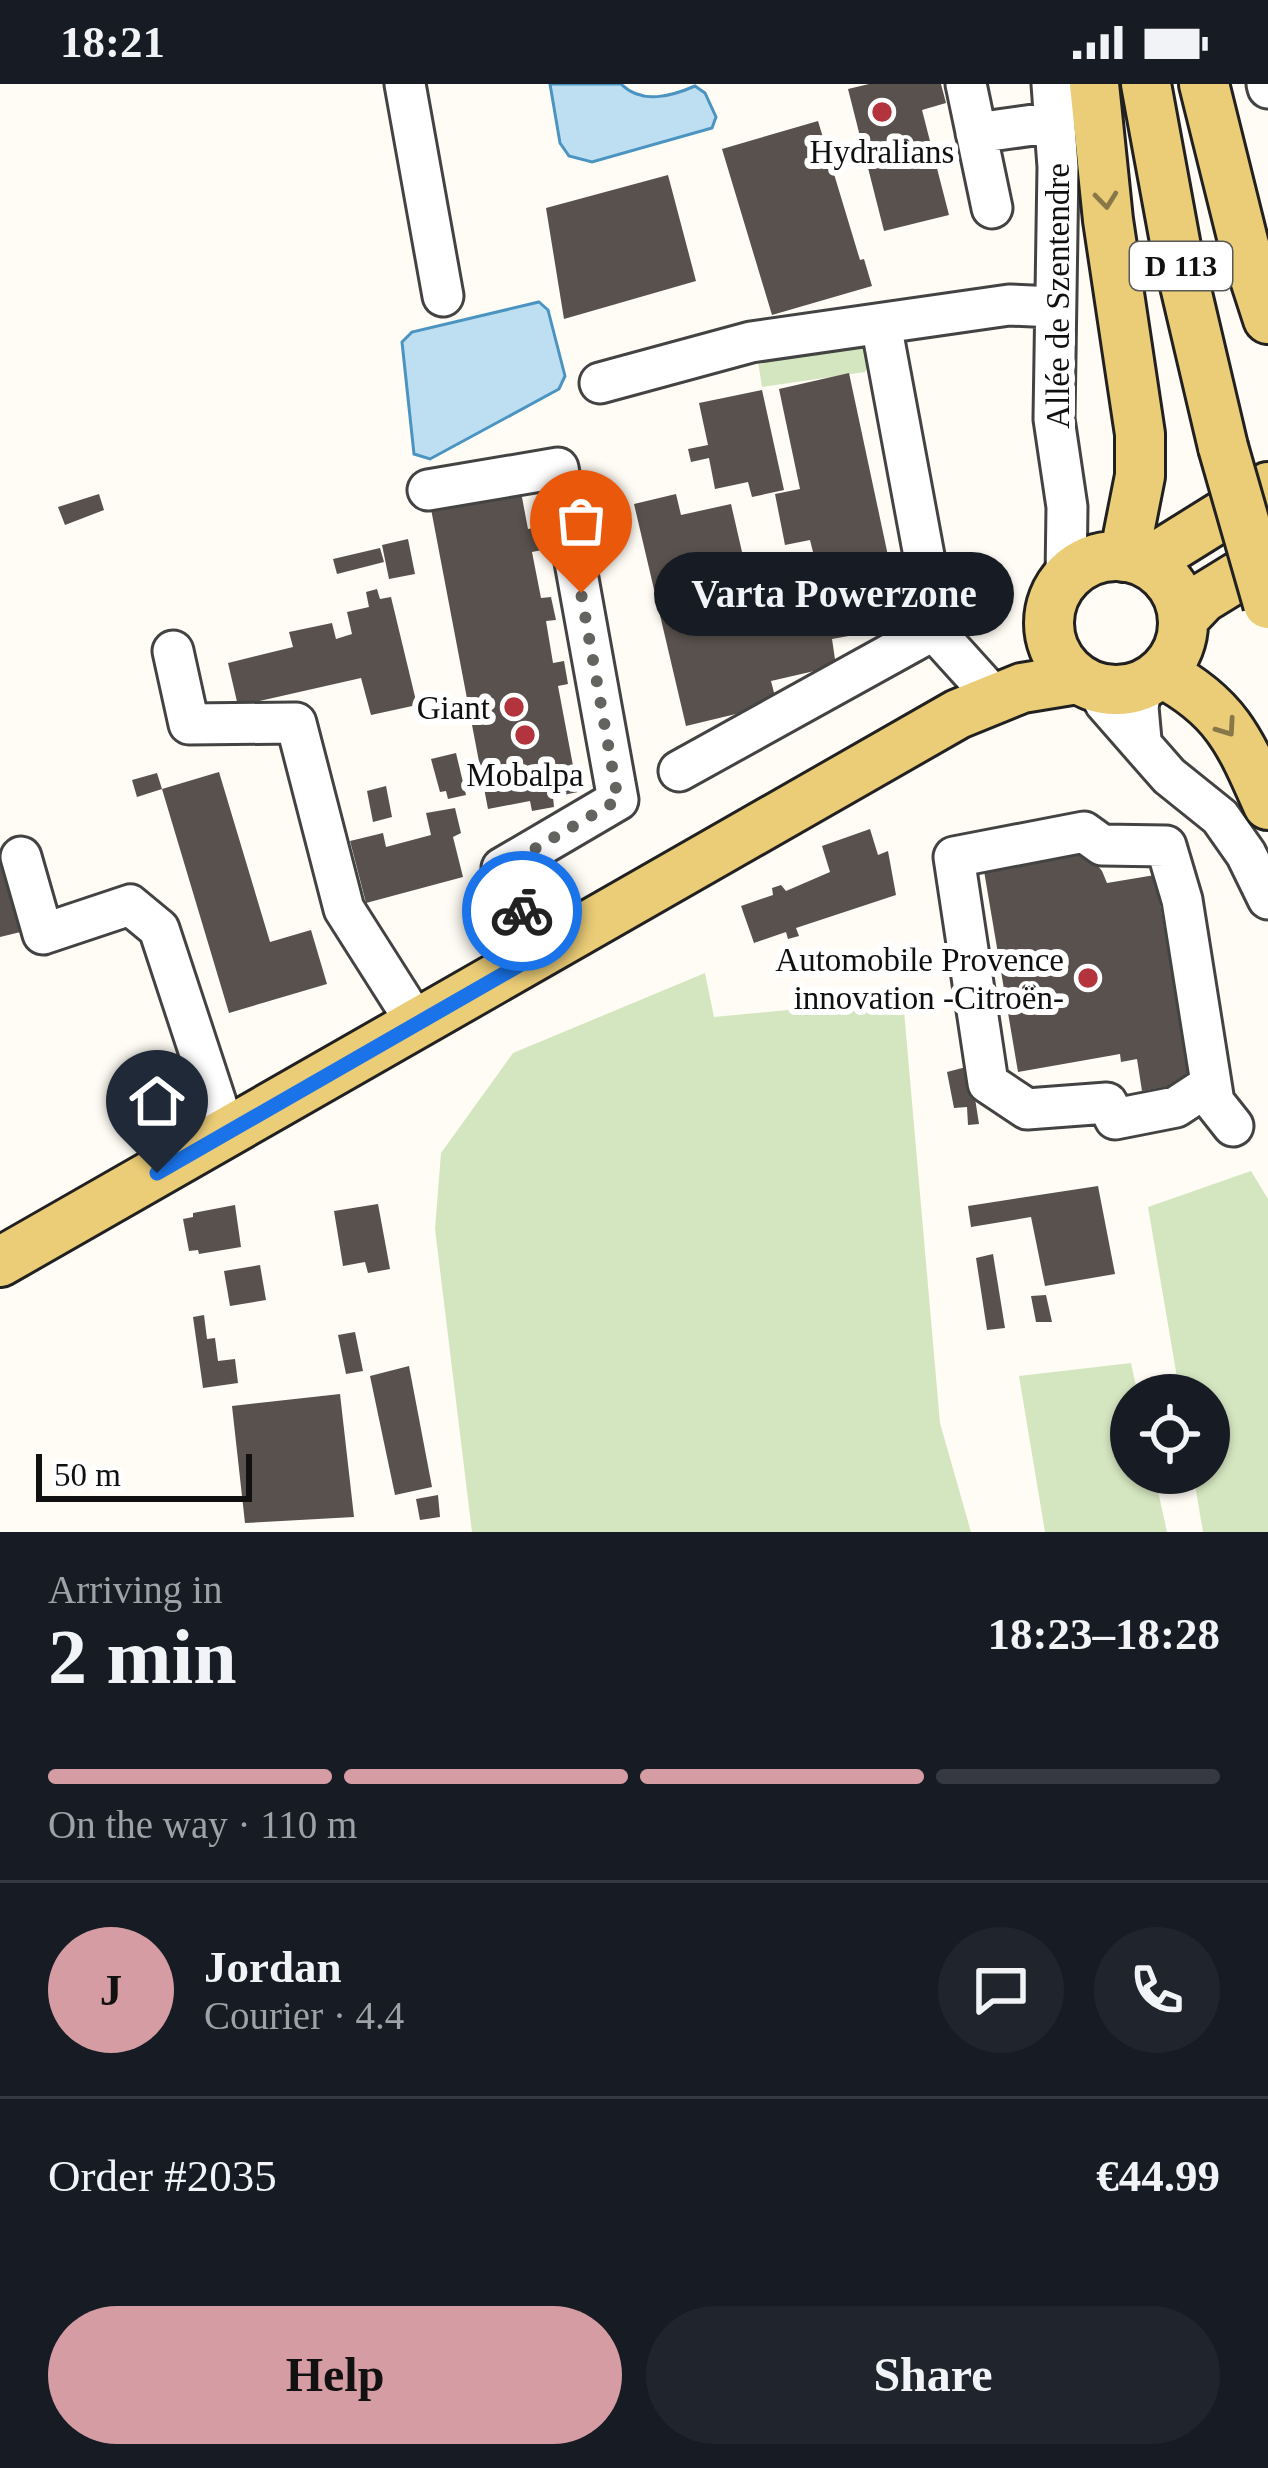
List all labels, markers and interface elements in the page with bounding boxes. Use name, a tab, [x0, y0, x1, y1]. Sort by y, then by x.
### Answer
text: 18:21	[60, 17, 165, 67]
marker: Hydralians	[869, 99, 895, 125]
place label: Hydralians	[810, 134, 954, 170]
street label: Allée de Szentendre	[1040, 163, 1076, 429]
one-way arrow	[1093, 190, 1119, 210]
road number: D 113	[1130, 242, 1232, 290]
pin	[530, 470, 632, 593]
icon: bag	[548, 488, 614, 554]
callout: Varta Powerzone	[653, 551, 1013, 635]
text: Varta Powerzone	[691, 572, 977, 615]
place label: Giant	[417, 690, 490, 726]
marker: Giant	[501, 694, 527, 720]
one-way arrow	[1213, 715, 1235, 737]
marker: Mobalpa	[512, 722, 538, 748]
place label: Mobalpa	[466, 757, 584, 793]
courier	[462, 851, 582, 971]
icon: bike	[489, 878, 555, 944]
place label: Automobile Provence innovation -Citroën-	[775, 942, 1064, 1016]
marker: Automobile Provence innovation -Citroën-	[1075, 965, 1101, 991]
pin	[106, 1050, 208, 1173]
icon: home	[124, 1068, 190, 1134]
map controls	[1110, 1374, 1230, 1494]
button: locate	[1110, 1374, 1230, 1494]
scale bar	[36, 1448, 252, 1501]
text: 50 m	[54, 1457, 121, 1493]
text: Arriving in	[48, 1568, 222, 1611]
text: 18:23–18:28	[988, 1609, 1220, 1659]
text: 2 min	[48, 1613, 237, 1700]
text: On the way · 110 m	[48, 1803, 357, 1846]
button: chat	[938, 1927, 1064, 2053]
button: phone	[1094, 1927, 1220, 2053]
text: Jordan	[204, 1942, 342, 1992]
text: J	[100, 1965, 122, 2015]
text: Courier · 4.4	[204, 1994, 404, 2037]
text: Order #2035	[48, 2151, 277, 2201]
text: €44.99	[1096, 2151, 1220, 2201]
button: Help	[48, 2306, 622, 2444]
button: Share	[646, 2306, 1220, 2444]

